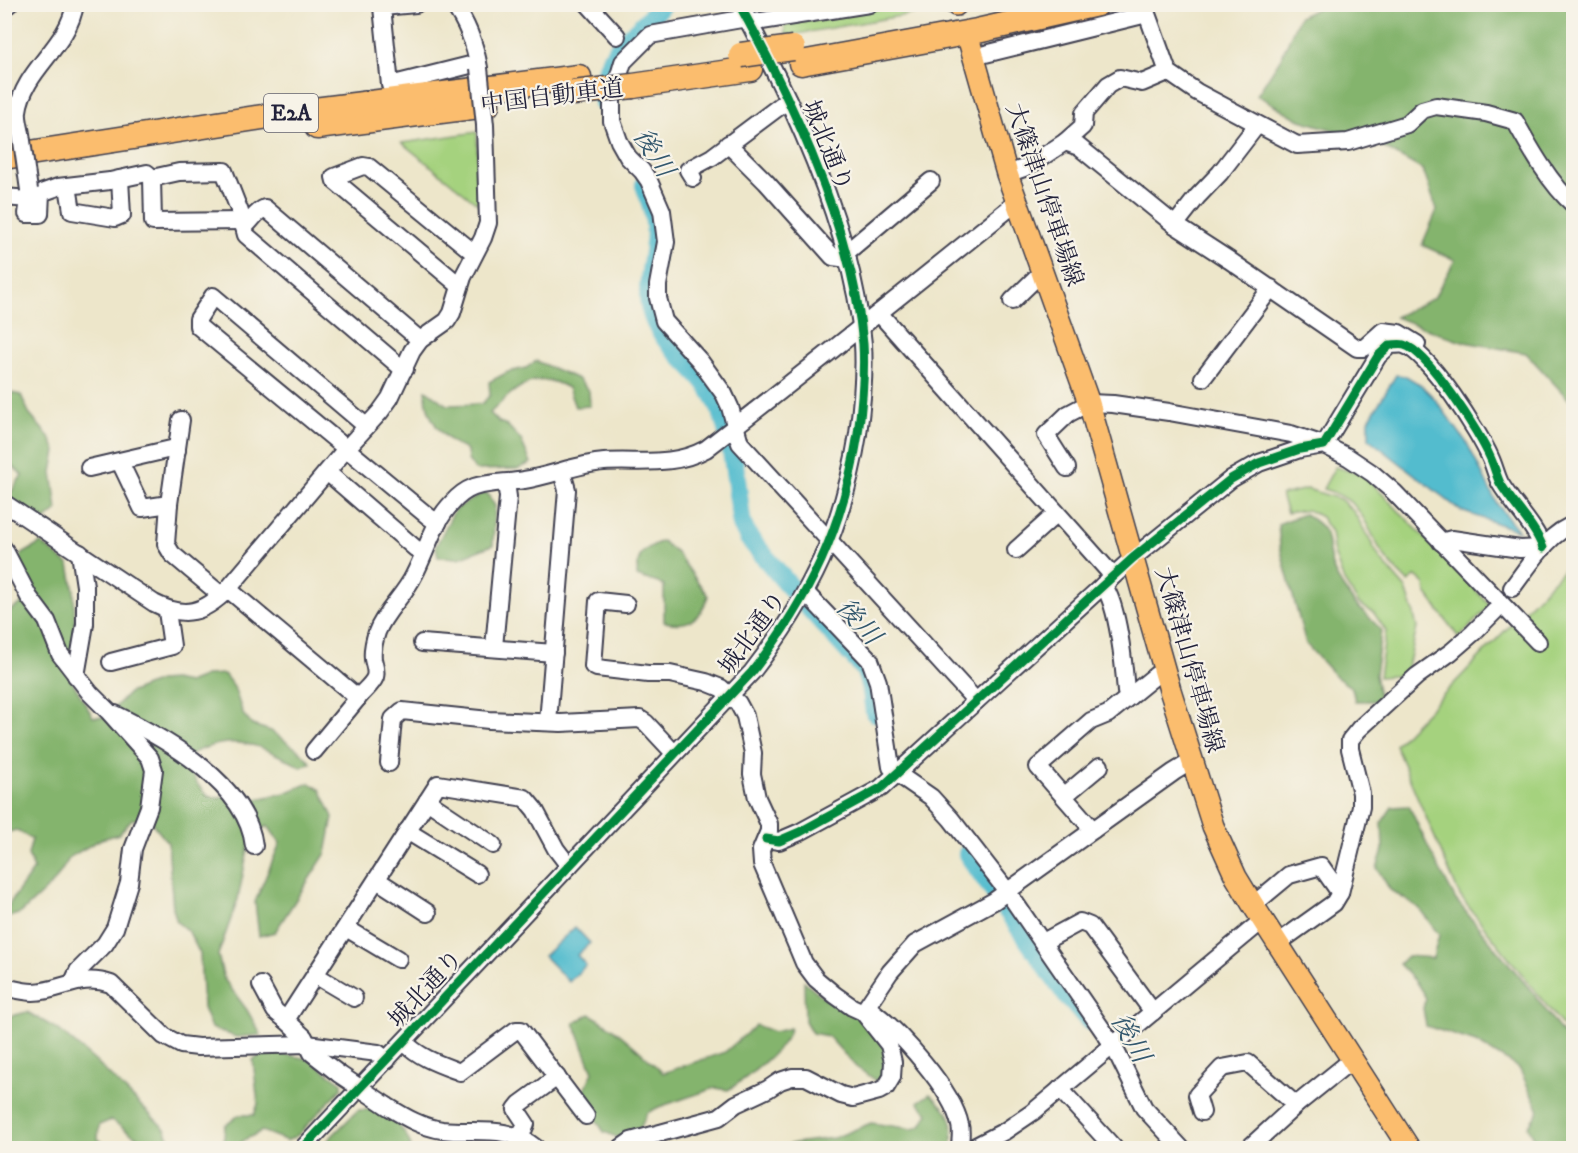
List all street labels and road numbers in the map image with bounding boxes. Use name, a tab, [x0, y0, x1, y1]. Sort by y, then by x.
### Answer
street label: 中国自動車道	[479, 73, 625, 121]
road number: E2A	[264, 94, 318, 132]
street label: 城北通り	[795, 96, 859, 196]
street label: 大篠津山停車場線	[999, 99, 1089, 291]
street label: 大篠津山停車場線	[1148, 564, 1230, 756]
street label: 城北通り	[713, 585, 793, 681]
street label: 城北通り	[382, 944, 470, 1034]

